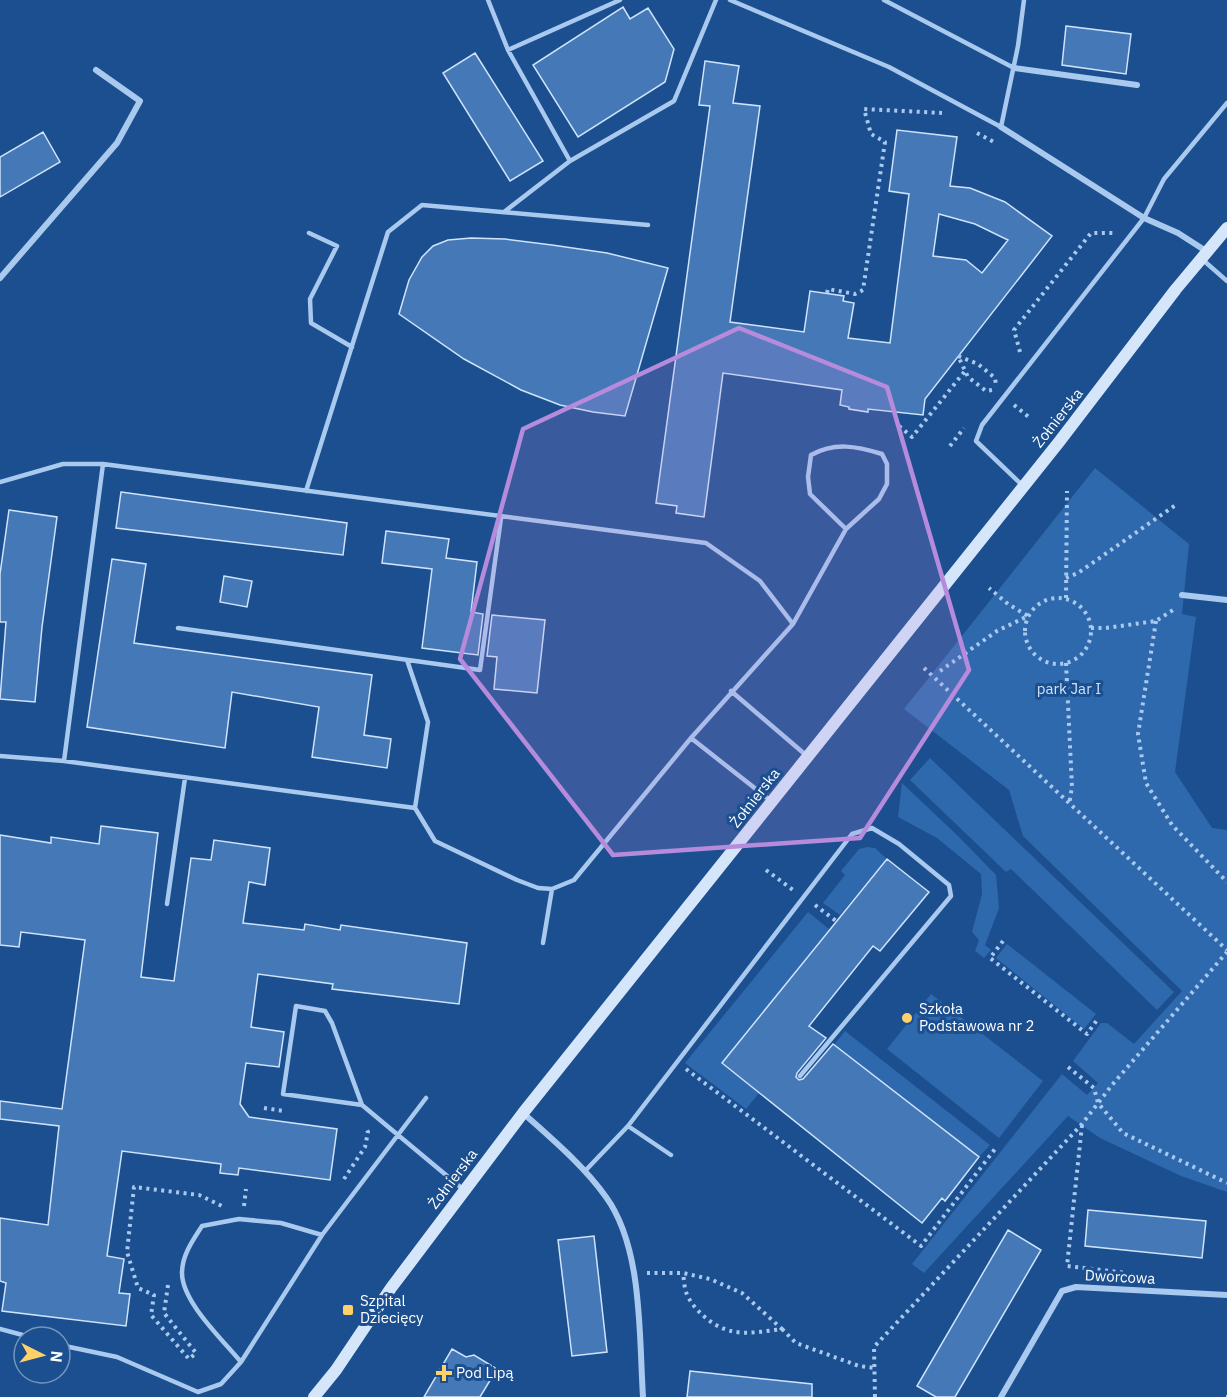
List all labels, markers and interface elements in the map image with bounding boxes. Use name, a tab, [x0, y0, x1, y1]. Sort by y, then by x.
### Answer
street label: Żołnierska	[1028, 384, 1087, 451]
park label: park Jar I	[1037, 679, 1101, 698]
street label: Żołnierska	[725, 764, 784, 831]
place label: Szkoła Podstawowa nr 2	[919, 999, 1035, 1035]
marker: Szkoła Podstawowa nr 2	[900, 1011, 914, 1025]
street label: Żołnierska	[424, 1145, 481, 1213]
street label: Dworcowa	[1084, 1265, 1156, 1288]
place label: Szpital Dziecięcy	[360, 1291, 424, 1327]
marker: Szpital Dziecięcy	[341, 1303, 355, 1317]
north arrow	[12, 1325, 72, 1385]
text: N	[46, 1350, 67, 1363]
place label: Pod Lipą	[456, 1363, 513, 1382]
marker: Pod Lipą	[437, 1366, 451, 1380]

